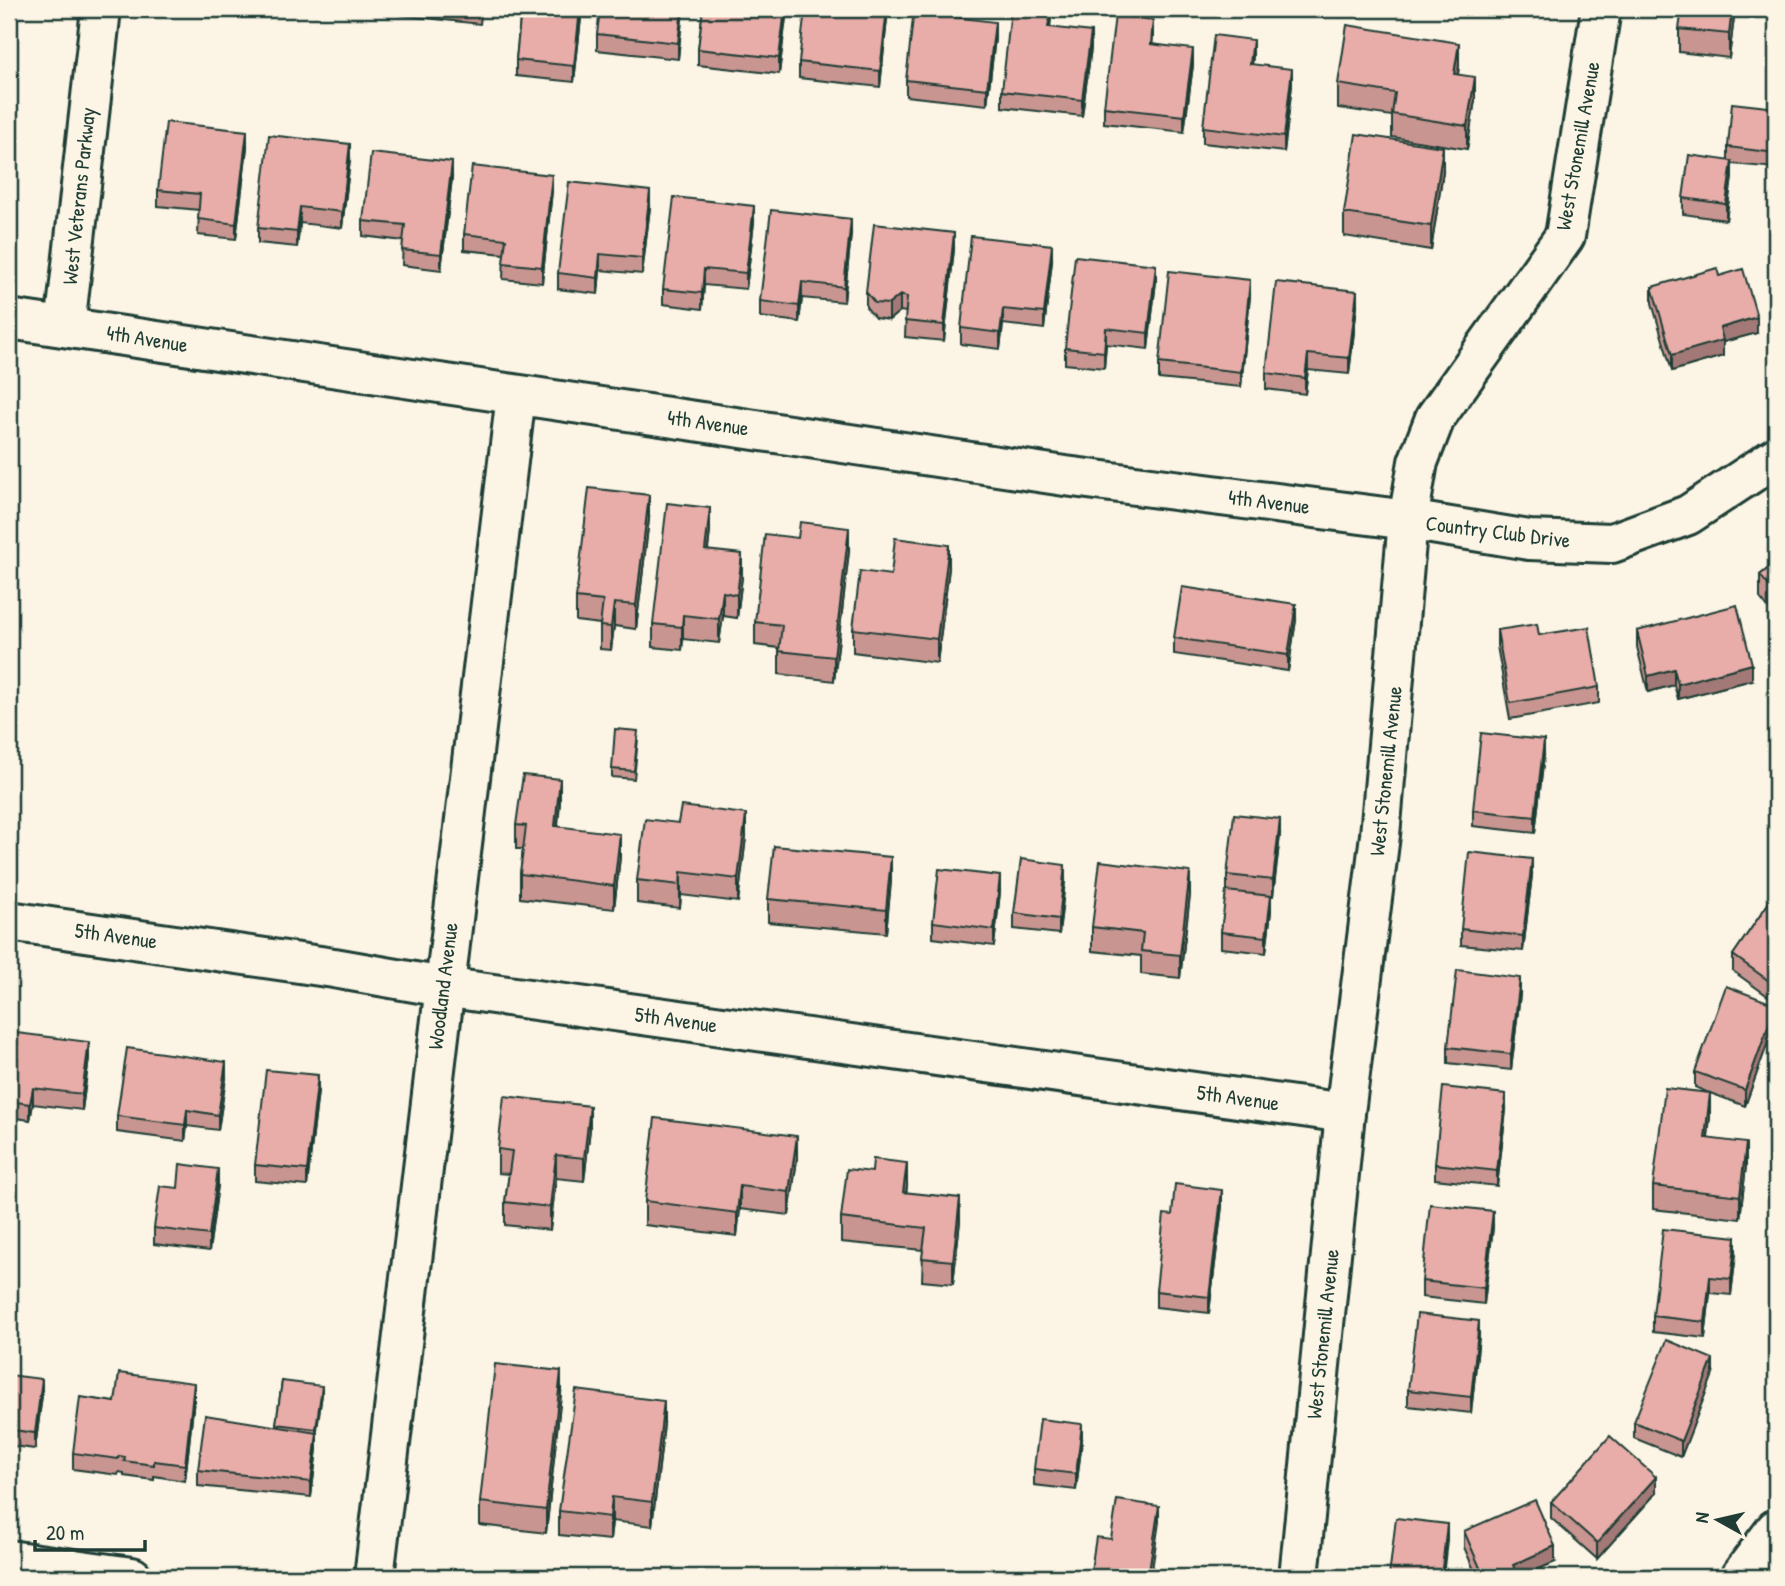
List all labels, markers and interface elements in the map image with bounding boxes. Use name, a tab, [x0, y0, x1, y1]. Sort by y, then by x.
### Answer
street label: West Stonemill Avenue	[1548, 59, 1607, 233]
street label: West Veterans Parkway	[55, 106, 102, 286]
street label: 4th Avenue	[104, 318, 190, 359]
street label: 4th Avenue	[665, 402, 751, 443]
street label: 4th Avenue	[1227, 482, 1312, 521]
street label: Country Club Drive	[1424, 508, 1572, 555]
street label: West Stonemill Avenue	[1362, 685, 1409, 857]
street label: 5th Avenue	[73, 915, 159, 956]
street label: Woodland Avenue	[420, 921, 465, 1051]
street label: 5th Avenue	[633, 999, 719, 1040]
street label: 5th Avenue	[1195, 1077, 1281, 1118]
street label: West Stonemill Avenue	[1299, 1248, 1346, 1420]
north arrow	[1684, 1484, 1754, 1554]
scale bar	[35, 1509, 145, 1553]
text: N	[1688, 1511, 1715, 1524]
text: 20 m	[46, 1518, 84, 1547]

